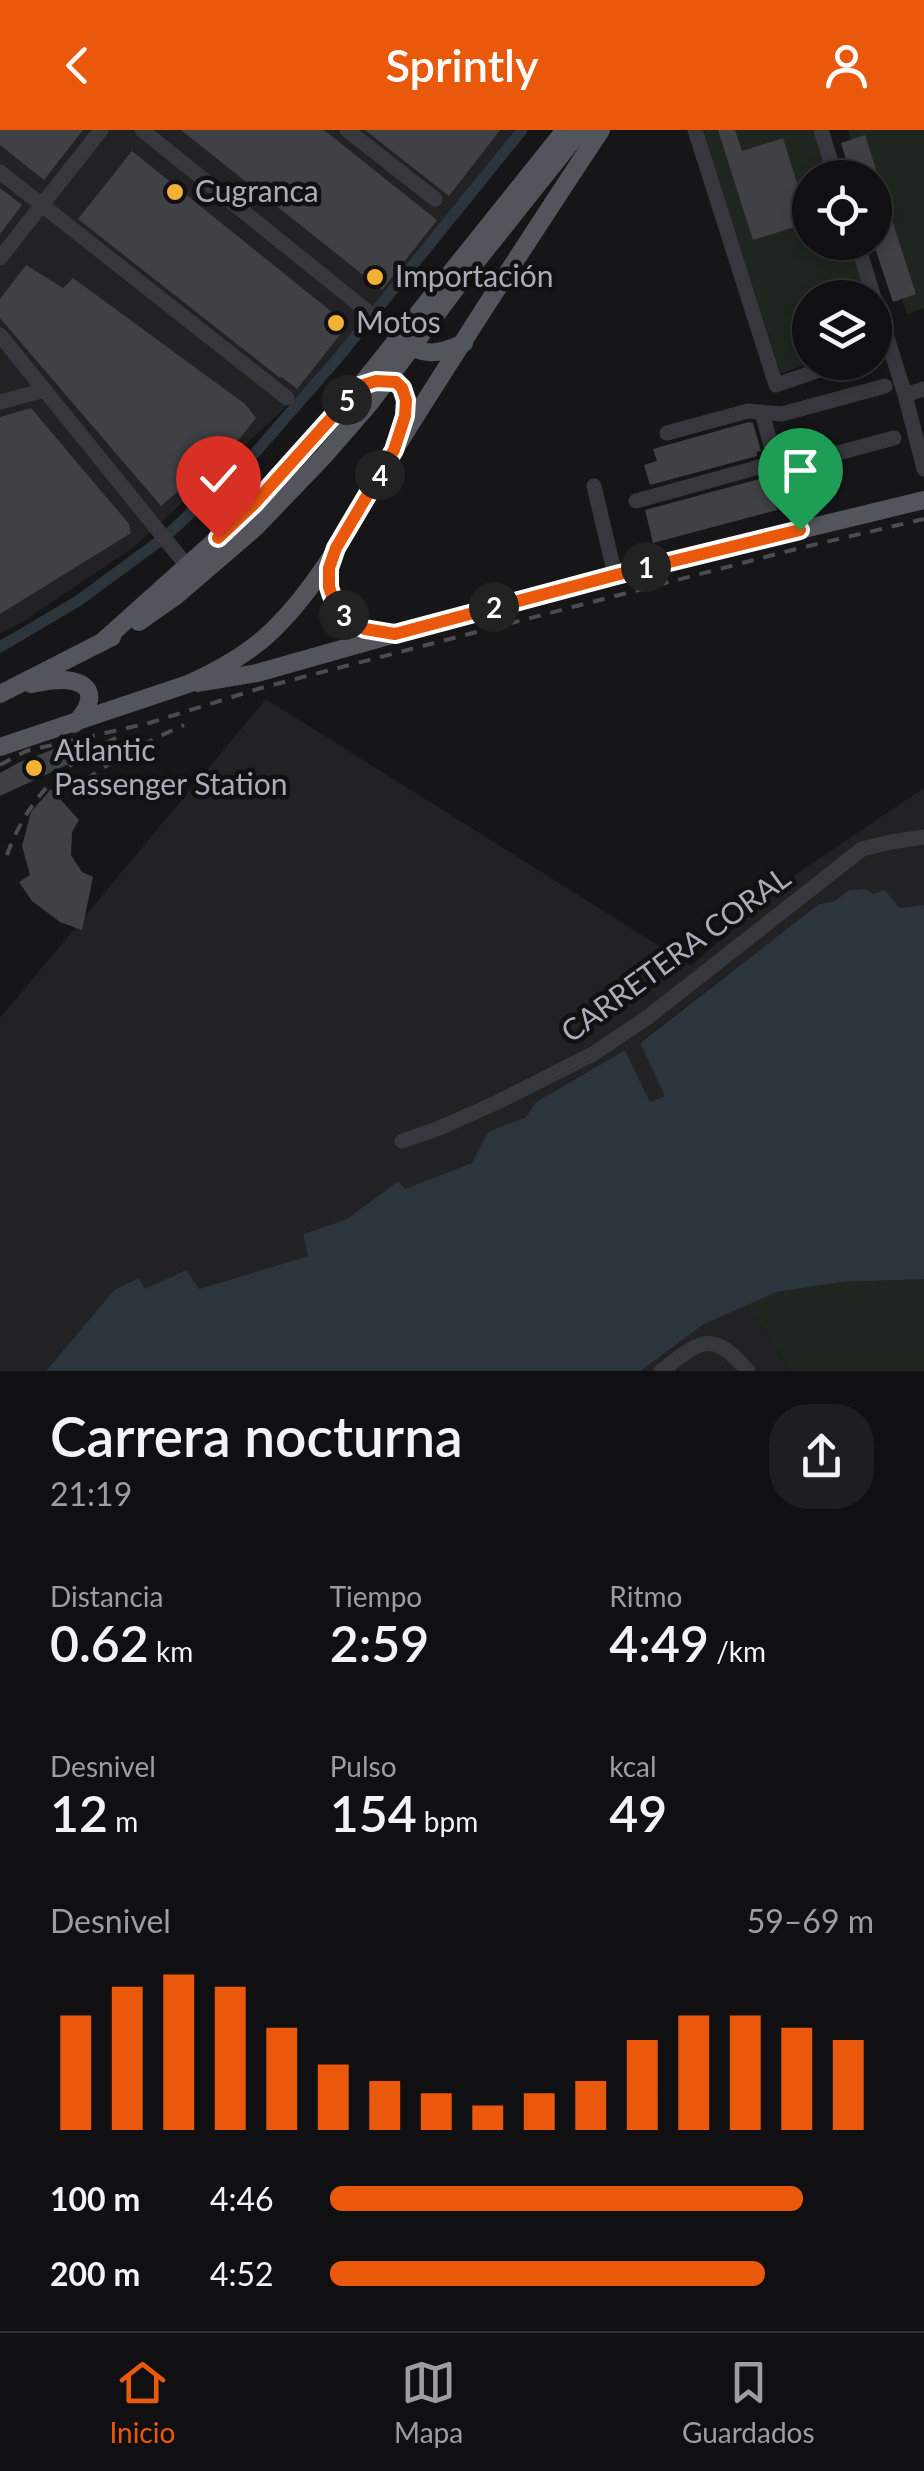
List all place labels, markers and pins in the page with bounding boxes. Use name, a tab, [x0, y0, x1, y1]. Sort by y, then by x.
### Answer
place label: Cugranca	[195, 172, 319, 208]
marker: Cugranca	[164, 181, 186, 203]
place label: Importación	[395, 257, 554, 293]
marker: Importación	[364, 266, 386, 288]
place label: Motos	[356, 303, 441, 339]
marker: Motos	[325, 312, 347, 334]
pin: 5	[322, 375, 372, 425]
pin	[758, 428, 843, 531]
pin	[176, 436, 261, 539]
pin: 4	[355, 450, 405, 500]
pin: 1	[621, 542, 671, 592]
pin: 2	[469, 582, 519, 632]
pin: 3	[319, 590, 369, 640]
place label: Atlantic Passenger Station	[54, 731, 287, 801]
marker: Atlantic Passenger Station	[23, 757, 45, 779]

